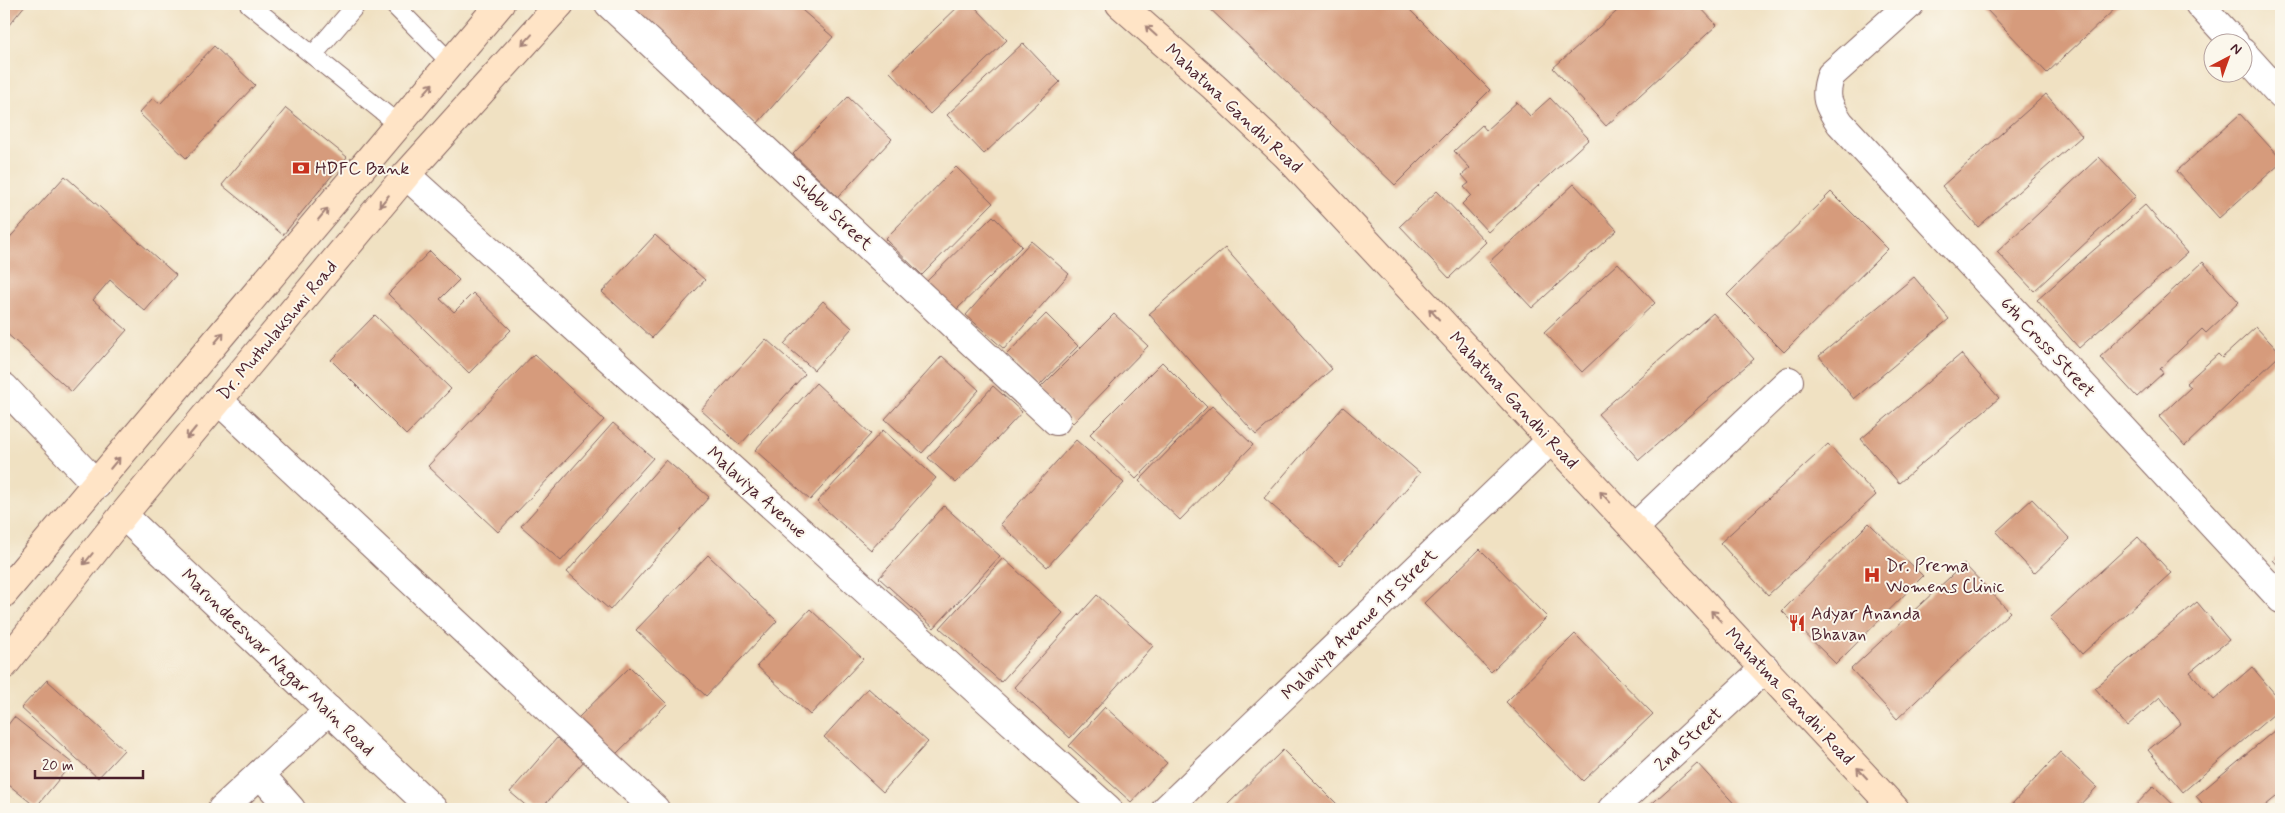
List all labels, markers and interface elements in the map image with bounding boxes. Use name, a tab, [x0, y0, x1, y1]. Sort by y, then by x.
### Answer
one-way arrow	[1145, 25, 1158, 37]
north arrow	[2202, 32, 2252, 82]
one-way arrow	[521, 33, 533, 46]
street label: Mahatma Gandhi Road	[1159, 39, 1307, 179]
text: N	[2226, 39, 2245, 59]
one-way arrow	[422, 83, 434, 96]
place label: HDFC Bank	[315, 157, 409, 181]
bank icon: HDFC Bank	[291, 158, 311, 178]
street label: Subbu Street	[787, 169, 878, 256]
one-way arrow	[379, 194, 390, 207]
one-way arrow	[318, 207, 329, 220]
street label: Dr. Muthulakshmi Road	[212, 256, 343, 406]
street label: 6th Cross Street	[1994, 292, 2100, 403]
one-way arrow	[1428, 308, 1440, 321]
street label: Mahatma Gandhi Road	[1443, 327, 1583, 475]
one-way arrow	[214, 332, 225, 345]
one-way arrow	[186, 426, 197, 439]
street label: Malaviya Avenue	[701, 441, 811, 544]
one-way arrow	[109, 457, 120, 470]
one-way arrow	[1599, 490, 1611, 503]
street label: Malaviya Avenue 1st Street	[1276, 543, 1443, 706]
one-way arrow	[83, 552, 93, 566]
place label: Dr. Prema Womens Clinic	[1886, 554, 2005, 599]
street label: Marundeeswar Nagar Main Road	[175, 564, 379, 762]
hospital icon: Dr. Prema Womens Clinic	[1862, 565, 1882, 585]
place label: Adyar Ananda Bhavan	[1811, 602, 1921, 647]
one-way arrow	[1710, 609, 1722, 622]
restaurant icon: Adyar Ananda Bhavan	[1787, 613, 1807, 633]
street label: Mahatma Gandhi Road	[1719, 623, 1859, 771]
street label: 2nd Street	[1650, 702, 1728, 777]
scale bar	[35, 748, 142, 780]
text: 20 m	[42, 756, 74, 776]
one-way arrow	[1856, 767, 1868, 780]

